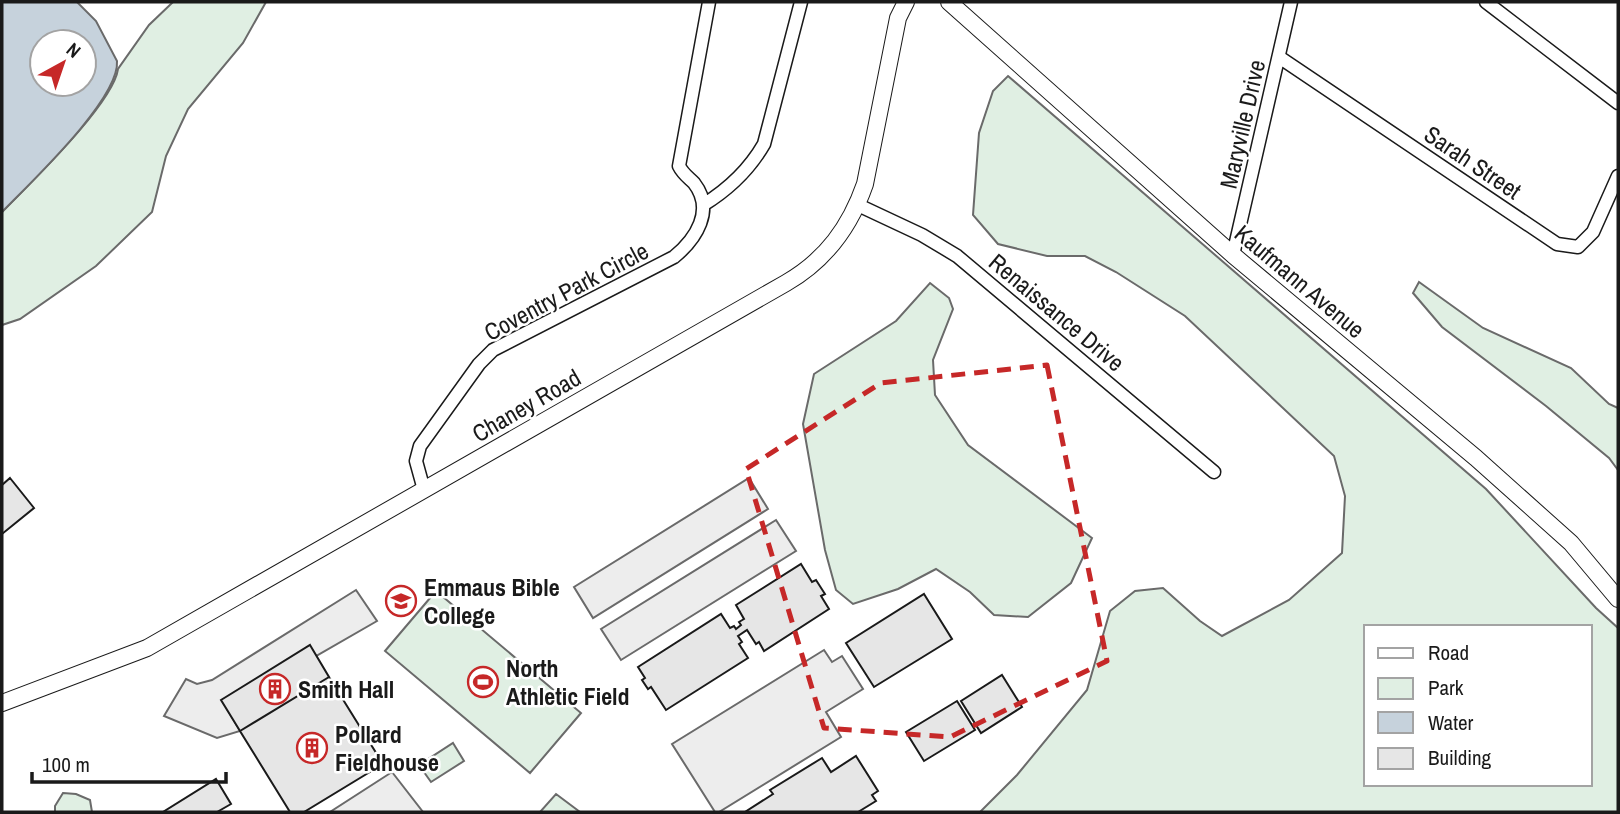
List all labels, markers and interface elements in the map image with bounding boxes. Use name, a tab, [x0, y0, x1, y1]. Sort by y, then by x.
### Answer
north arrow	[28, 28, 98, 98]
text: N	[61, 36, 87, 64]
street label: Maryville Drive	[1212, 56, 1272, 192]
street label: Sarah Street	[1418, 118, 1528, 206]
street label: Kaufmann Avenue	[1228, 217, 1372, 345]
street label: Coventry Park Circle	[478, 234, 654, 348]
street label: Renaissance Drive	[983, 246, 1131, 378]
street label: Chaney Road	[466, 361, 586, 449]
place label: Emmaus Bible College	[424, 571, 560, 631]
school or university icon: Emmaus Bible College	[384, 584, 418, 618]
legend	[1364, 625, 1592, 786]
text: Road	[1428, 638, 1469, 667]
place label: North Athletic Field	[506, 652, 630, 712]
sports icon: North Athletic Field	[466, 665, 500, 699]
building icon: Smith Hall	[258, 672, 292, 706]
place label: Smith Hall	[298, 673, 394, 705]
text: Park	[1428, 673, 1464, 702]
text: Water	[1428, 708, 1474, 737]
place label: Pollard Fieldhouse	[335, 718, 439, 778]
building icon: Pollard Fieldhouse	[295, 731, 329, 765]
scale bar	[32, 740, 226, 784]
text: Building	[1428, 743, 1492, 772]
text: 100 m	[42, 750, 90, 779]

